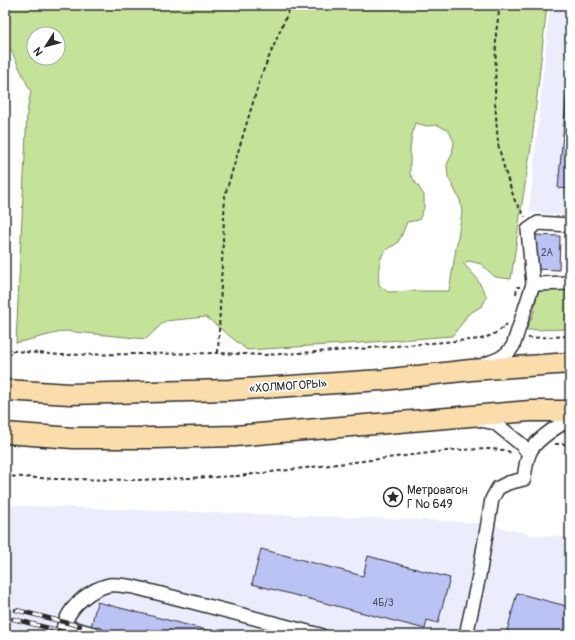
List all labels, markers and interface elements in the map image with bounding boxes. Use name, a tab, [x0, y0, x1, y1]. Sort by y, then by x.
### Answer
north arrow	[26, 26, 66, 66]
text: N	[31, 44, 46, 58]
house number: 2А	[541, 247, 554, 259]
street label: «ХОЛМОГОРЫ»	[249, 376, 327, 397]
place label: Метровагон Г № 649	[407, 483, 468, 512]
place icon: Метровагон Г № 649	[382, 486, 404, 508]
house number: 4Б/3	[373, 597, 394, 609]

